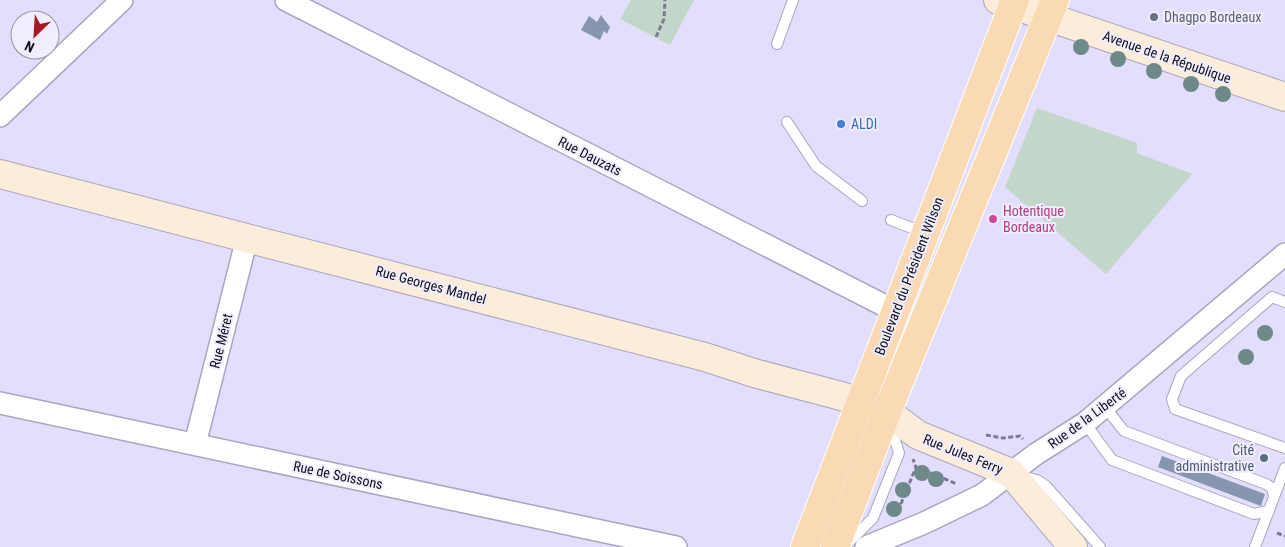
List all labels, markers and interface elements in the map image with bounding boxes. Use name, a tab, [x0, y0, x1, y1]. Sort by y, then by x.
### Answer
place label: Dhagpo Bordeaux	[1164, 9, 1261, 25]
north arrow	[10, 10, 60, 60]
marker: Dhagpo Bordeaux	[1148, 11, 1160, 23]
street label: Avenue de la République	[1101, 28, 1234, 87]
text: N	[22, 38, 37, 56]
place label: ALDI	[851, 116, 877, 132]
marker: ALDI	[835, 118, 847, 130]
street label: Rue Dauzats	[556, 133, 624, 179]
street label: Boulevard du Président Wilson	[871, 195, 947, 357]
place label: Hotentique Bordeaux	[1003, 203, 1064, 235]
marker: Hotentique Bordeaux	[987, 213, 999, 225]
street label: Rue Georges Mandel	[374, 263, 488, 307]
street label: Rue Méret	[206, 312, 236, 370]
street label: Rue de la Liberté	[1045, 384, 1129, 452]
street label: Rue Jules Ferry	[921, 431, 1005, 477]
place label: Cité administrative	[1176, 442, 1254, 474]
marker: Cité administrative	[1258, 452, 1270, 464]
street label: Rue de Soissons	[292, 458, 384, 492]

